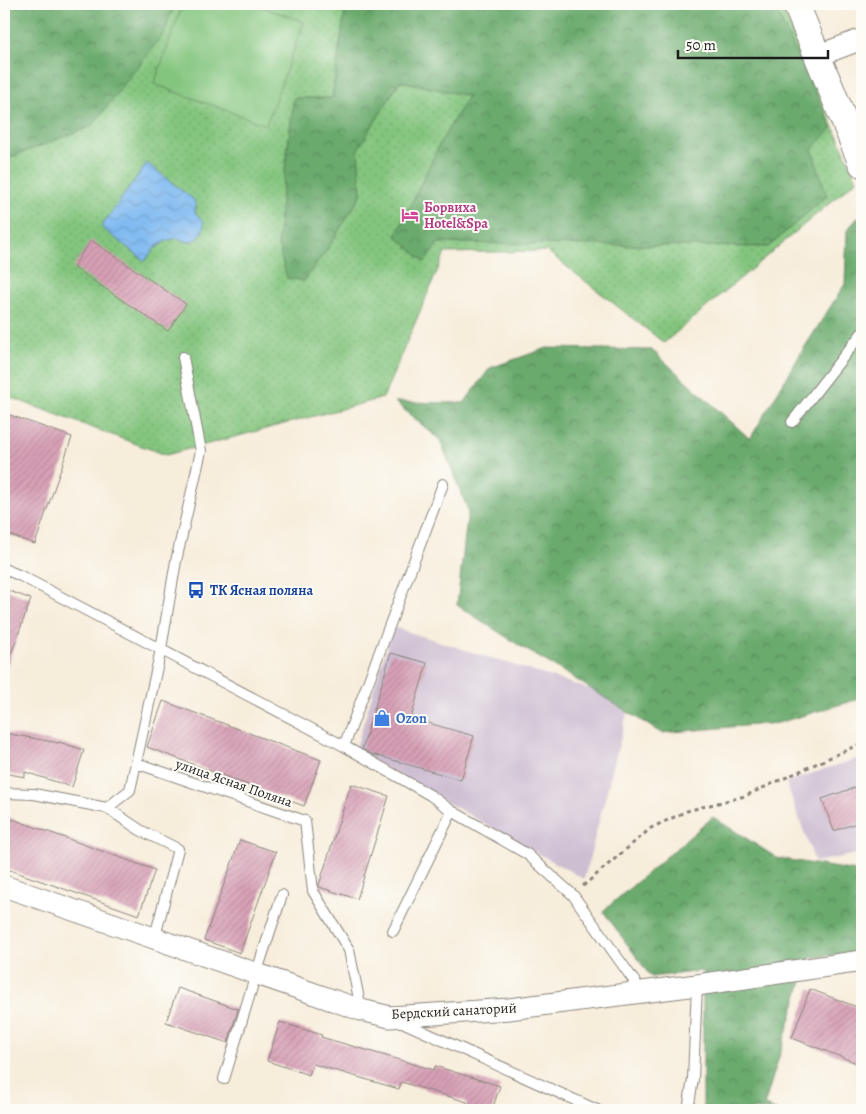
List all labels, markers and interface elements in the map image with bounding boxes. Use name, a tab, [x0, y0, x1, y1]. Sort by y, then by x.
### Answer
scale bar	[678, 28, 828, 60]
text: 50 m	[686, 35, 716, 55]
place label: Борвиха Hotel&Spa	[424, 198, 488, 233]
hotel icon: Борвиха Hotel&Spa	[400, 205, 420, 225]
bus stop icon: ТК Ясная поляна	[186, 580, 206, 600]
place label: ТК Ясная поляна	[210, 581, 313, 600]
shop icon: Ozon	[372, 708, 392, 728]
place label: Ozon	[396, 709, 427, 728]
street label: улица Ясная Поляна	[172, 754, 295, 812]
street label: Бердский санаторий	[391, 998, 517, 1024]

